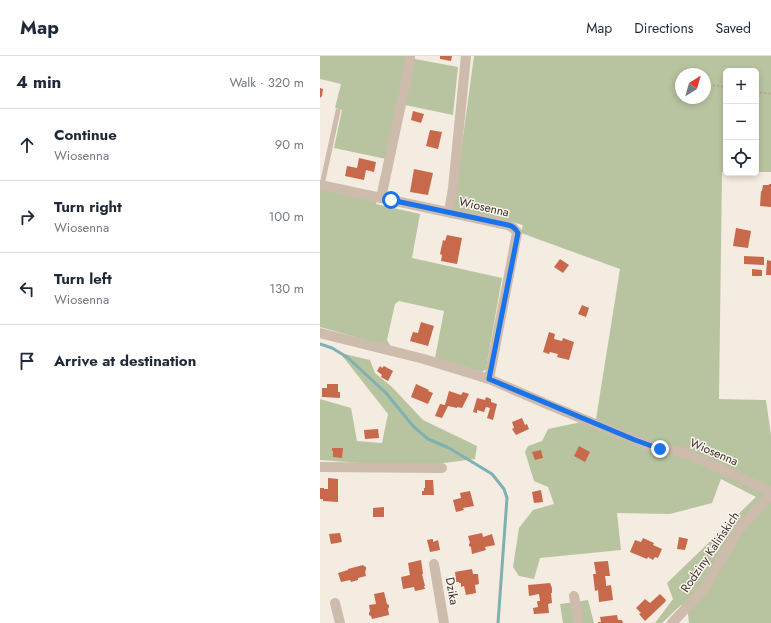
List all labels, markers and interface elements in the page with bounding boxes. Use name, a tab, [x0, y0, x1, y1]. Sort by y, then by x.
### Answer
text: Map	[20, 14, 59, 41]
text: Map	[586, 18, 612, 38]
text: Directions	[634, 18, 694, 38]
text: Saved	[716, 18, 751, 38]
north arrow	[675, 68, 711, 104]
map controls	[723, 68, 759, 176]
button: +	[723, 68, 759, 104]
text: 4 min	[16, 70, 61, 94]
text: Walk · 320 m	[229, 73, 304, 92]
button: −	[723, 104, 759, 140]
text: Continue	[54, 124, 117, 146]
icon: ahead	[16, 134, 38, 156]
text: 90 m	[275, 135, 304, 154]
button: locate	[723, 140, 759, 176]
text: Wiosenna	[54, 146, 109, 165]
route start	[382, 191, 400, 209]
street label: Wiosenna	[457, 192, 511, 222]
text: Turn right	[54, 196, 122, 218]
icon: right	[16, 206, 38, 228]
text: 100 m	[269, 207, 304, 226]
text: Wiosenna	[54, 218, 109, 237]
text: Turn left	[54, 268, 112, 290]
icon: left	[16, 278, 38, 300]
text: 130 m	[269, 279, 304, 298]
text: Wiosenna	[54, 290, 109, 309]
icon: arrive	[16, 350, 38, 372]
text: Arrive at destination	[54, 350, 196, 372]
street label: Wiosenna	[687, 434, 741, 470]
route end	[651, 440, 669, 458]
street label: Rodziny Kalińskich	[676, 508, 744, 596]
street label: Dzika	[441, 576, 463, 606]

